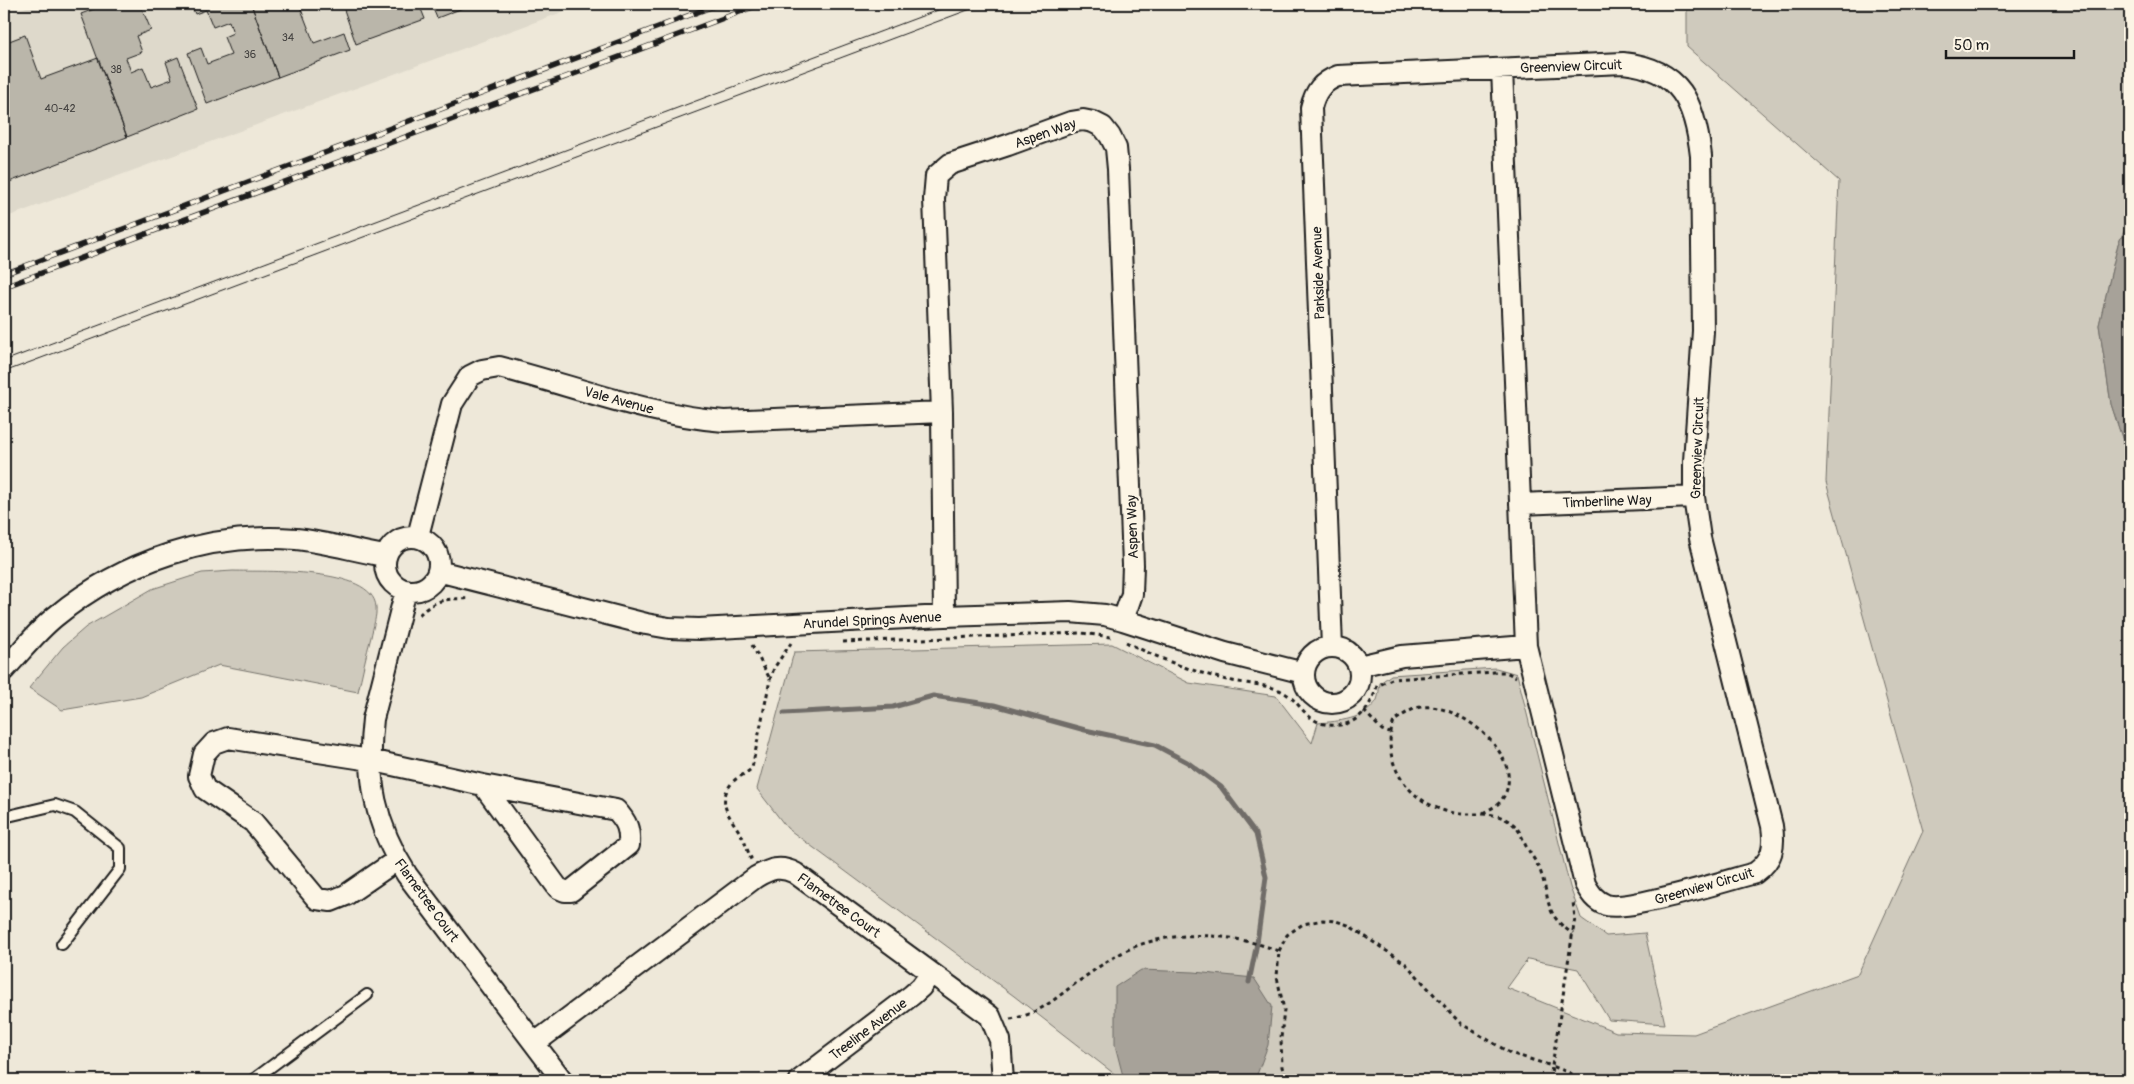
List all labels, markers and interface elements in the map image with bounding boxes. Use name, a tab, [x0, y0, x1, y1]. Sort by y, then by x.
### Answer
scale bar	[1946, 28, 2074, 60]
house number: 34	[282, 31, 295, 44]
text: 50 m	[1954, 36, 1989, 55]
house number: 36	[244, 48, 256, 61]
street label: Greenview Circuit	[1520, 56, 1623, 77]
house number: 38	[110, 63, 122, 76]
house number: 40-42	[44, 102, 76, 115]
street label: Aspen Way	[1012, 115, 1078, 152]
street label: Parkside Avenue	[1308, 226, 1329, 320]
street label: Vale Avenue	[582, 383, 656, 418]
street label: Greenview Circuit	[1687, 396, 1708, 499]
street label: Timberline Way	[1562, 491, 1652, 512]
street label: Aspen Way	[1123, 495, 1142, 559]
street label: Arundel Springs Avenue	[802, 608, 942, 633]
street label: Flametree Court	[391, 855, 463, 945]
street label: Greenview Circuit	[1653, 864, 1756, 909]
street label: Flametree Court	[794, 870, 884, 941]
street label: Treeline Avenue	[826, 995, 910, 1064]

